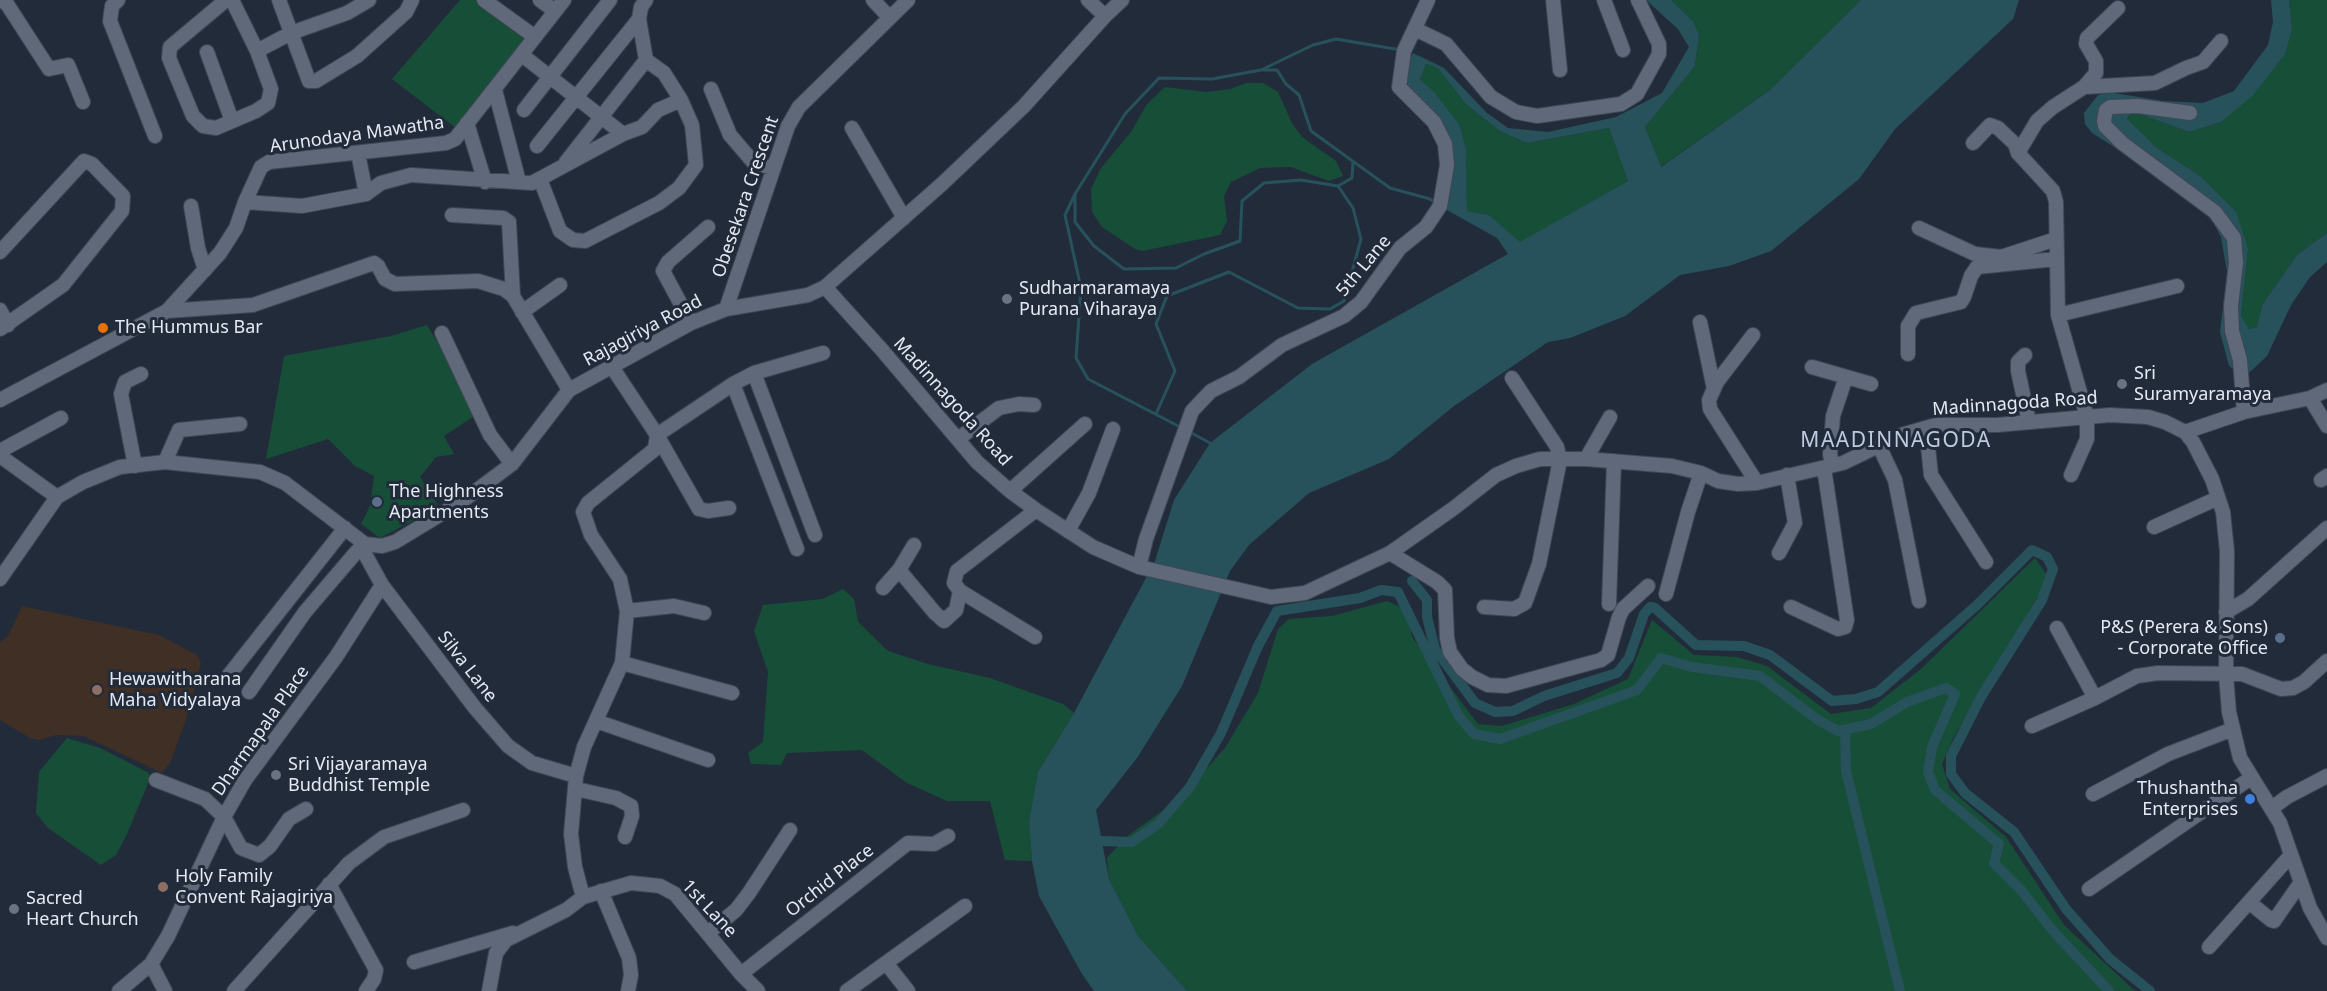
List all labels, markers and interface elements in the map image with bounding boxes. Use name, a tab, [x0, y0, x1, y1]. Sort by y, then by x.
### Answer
street label: Arunodaya Mawatha	[269, 112, 445, 158]
street label: Obesekara Crescent	[708, 113, 784, 281]
street label: 5th Lane	[1332, 231, 1396, 301]
place label: Sudharmaramaya Purana Viharaya	[1019, 278, 1170, 320]
street label: Rajagiriya Road	[580, 291, 706, 371]
marker: Sudharmaramaya Purana Viharaya	[1000, 292, 1014, 306]
place label: The Hummus Bar	[115, 317, 263, 339]
marker: The Hummus Bar	[96, 321, 110, 335]
street label: Madinnagoda Road	[889, 333, 1015, 471]
place label: Sri Suramyaramaya	[2134, 363, 2272, 406]
marker: Sri Suramyaramaya	[2115, 377, 2129, 391]
street label: Madinnagoda Road	[1932, 387, 2098, 421]
district label: MAADINNAGODA	[1800, 428, 1992, 454]
place label: The Highness Apartments	[389, 481, 504, 524]
marker: The Highness Apartments	[370, 495, 384, 509]
place label: P&S (Perera & Sons) - Corporate Office	[2100, 617, 2268, 660]
street label: Silva Lane	[433, 627, 501, 707]
marker: P&S (Perera & Sons) - Corporate Office	[2273, 631, 2287, 645]
street label: Dharmapala Place	[208, 662, 314, 800]
place label: Hewawitharana Maha Vidyalaya	[109, 669, 241, 712]
marker: Hewawitharana Maha Vidyalaya	[90, 683, 104, 697]
place label: Sri Vijayaramaya Buddhist Temple	[288, 754, 430, 796]
marker: Sri Vijayaramaya Buddhist Temple	[269, 768, 283, 782]
place label: Thushantha Enterprises	[2137, 778, 2238, 820]
marker: Thushantha Enterprises	[2243, 792, 2257, 806]
street label: Orchid Place	[782, 840, 878, 922]
place label: Holy Family Convent Rajagiriya	[175, 866, 333, 908]
street label: 1st Lane	[677, 876, 741, 942]
marker: Holy Family Convent Rajagiriya	[156, 880, 170, 894]
place label: Sacred Heart Church	[26, 888, 139, 930]
marker: Sacred Heart Church	[7, 902, 21, 916]

